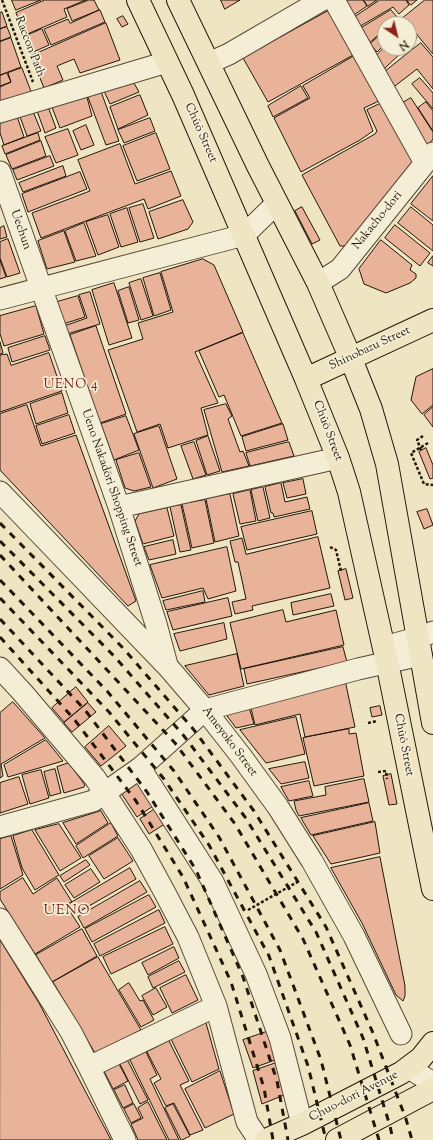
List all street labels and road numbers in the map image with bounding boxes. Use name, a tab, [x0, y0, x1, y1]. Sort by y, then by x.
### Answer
street label: Raccon Path	[11, 14, 47, 80]
street label: Chūō Street	[180, 101, 220, 165]
street label: Nakacho-dori	[350, 189, 406, 253]
street label: Uechun	[6, 208, 34, 252]
street label: Shinobazu Street	[327, 324, 413, 374]
street label: Chūō Street	[309, 399, 345, 463]
street label: Ueno Nakadōri Shopping Street	[77, 407, 145, 569]
street label: Ameyoko Street	[198, 704, 260, 780]
street label: Chūō Street	[390, 712, 416, 778]
street label: Chuo-dori Avenue	[307, 1068, 401, 1126]

